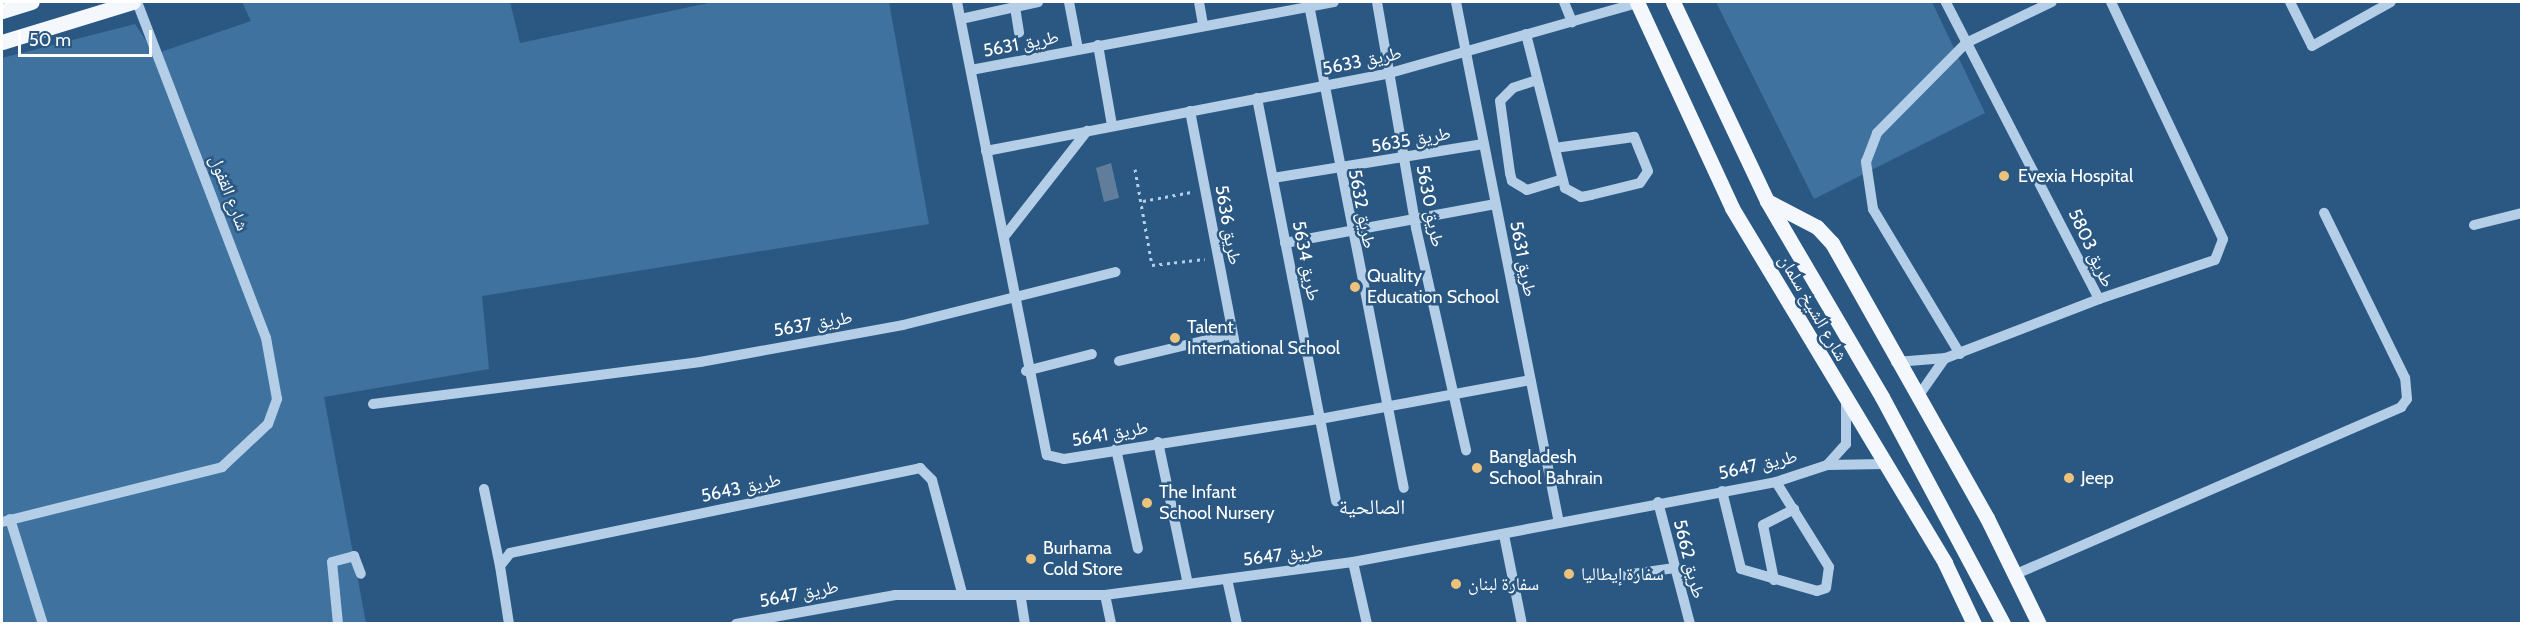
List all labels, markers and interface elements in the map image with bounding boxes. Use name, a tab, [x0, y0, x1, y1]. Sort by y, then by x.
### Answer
scale bar	[21, 18, 154, 56]
street label: طريق 5631	[981, 26, 1061, 62]
text: 50 m	[29, 29, 71, 51]
street label: طريق 5633	[1320, 42, 1404, 80]
street label: طريق 5635	[1370, 122, 1452, 158]
street label: شارع القفول	[205, 152, 253, 234]
street label: طريق 5630	[1411, 163, 1449, 249]
place label: Evexia Hospital	[2018, 165, 2133, 187]
marker: Evexia Hospital	[1995, 167, 2013, 185]
street label: طريق 5632	[1344, 168, 1380, 250]
street label: طريق 5636	[1210, 183, 1246, 267]
street label: طريق 5803	[2063, 205, 2119, 291]
street label: طريق 5634	[1288, 219, 1324, 303]
street label: طريق 5631	[1505, 219, 1541, 299]
street label: شارع الشيخ سلمان	[1774, 251, 1852, 365]
place label: Quality Education School	[1367, 266, 1499, 308]
marker: Quality Education School	[1348, 280, 1362, 294]
street label: طريق 5637	[772, 306, 854, 342]
place label: Talent International School	[1187, 317, 1340, 360]
marker: Talent International School	[1168, 331, 1182, 345]
street label: طريق 5641	[1070, 417, 1150, 451]
street label: طريق 5647	[1716, 445, 1800, 485]
place label: Bangladesh School Bahrain	[1489, 447, 1603, 490]
marker: Bangladesh School Bahrain	[1470, 461, 1484, 475]
place label: Jeep	[2081, 467, 2114, 489]
street label: طريق 5643	[699, 469, 783, 507]
marker: Jeep	[2062, 471, 2076, 485]
place label: The Infant School Nursery	[1159, 482, 1275, 524]
district label: الصالحية	[1339, 494, 1405, 520]
marker: The Infant School Nursery	[1140, 496, 1154, 510]
street label: طريق 5662	[1669, 517, 1709, 601]
place label: Burhama Cold Store	[1043, 538, 1123, 580]
street label: طريق 5647	[1242, 539, 1324, 571]
marker: Burhama Cold Store	[1024, 552, 1038, 566]
place label: سفارة إيطاليا	[1581, 563, 1664, 585]
marker: سفارة إيطاليا	[1562, 567, 1576, 581]
place label: سفارة لبنان	[1468, 573, 1539, 595]
street label: طريق 5647	[758, 576, 840, 612]
marker: سفارة لبنان	[1449, 577, 1463, 591]

